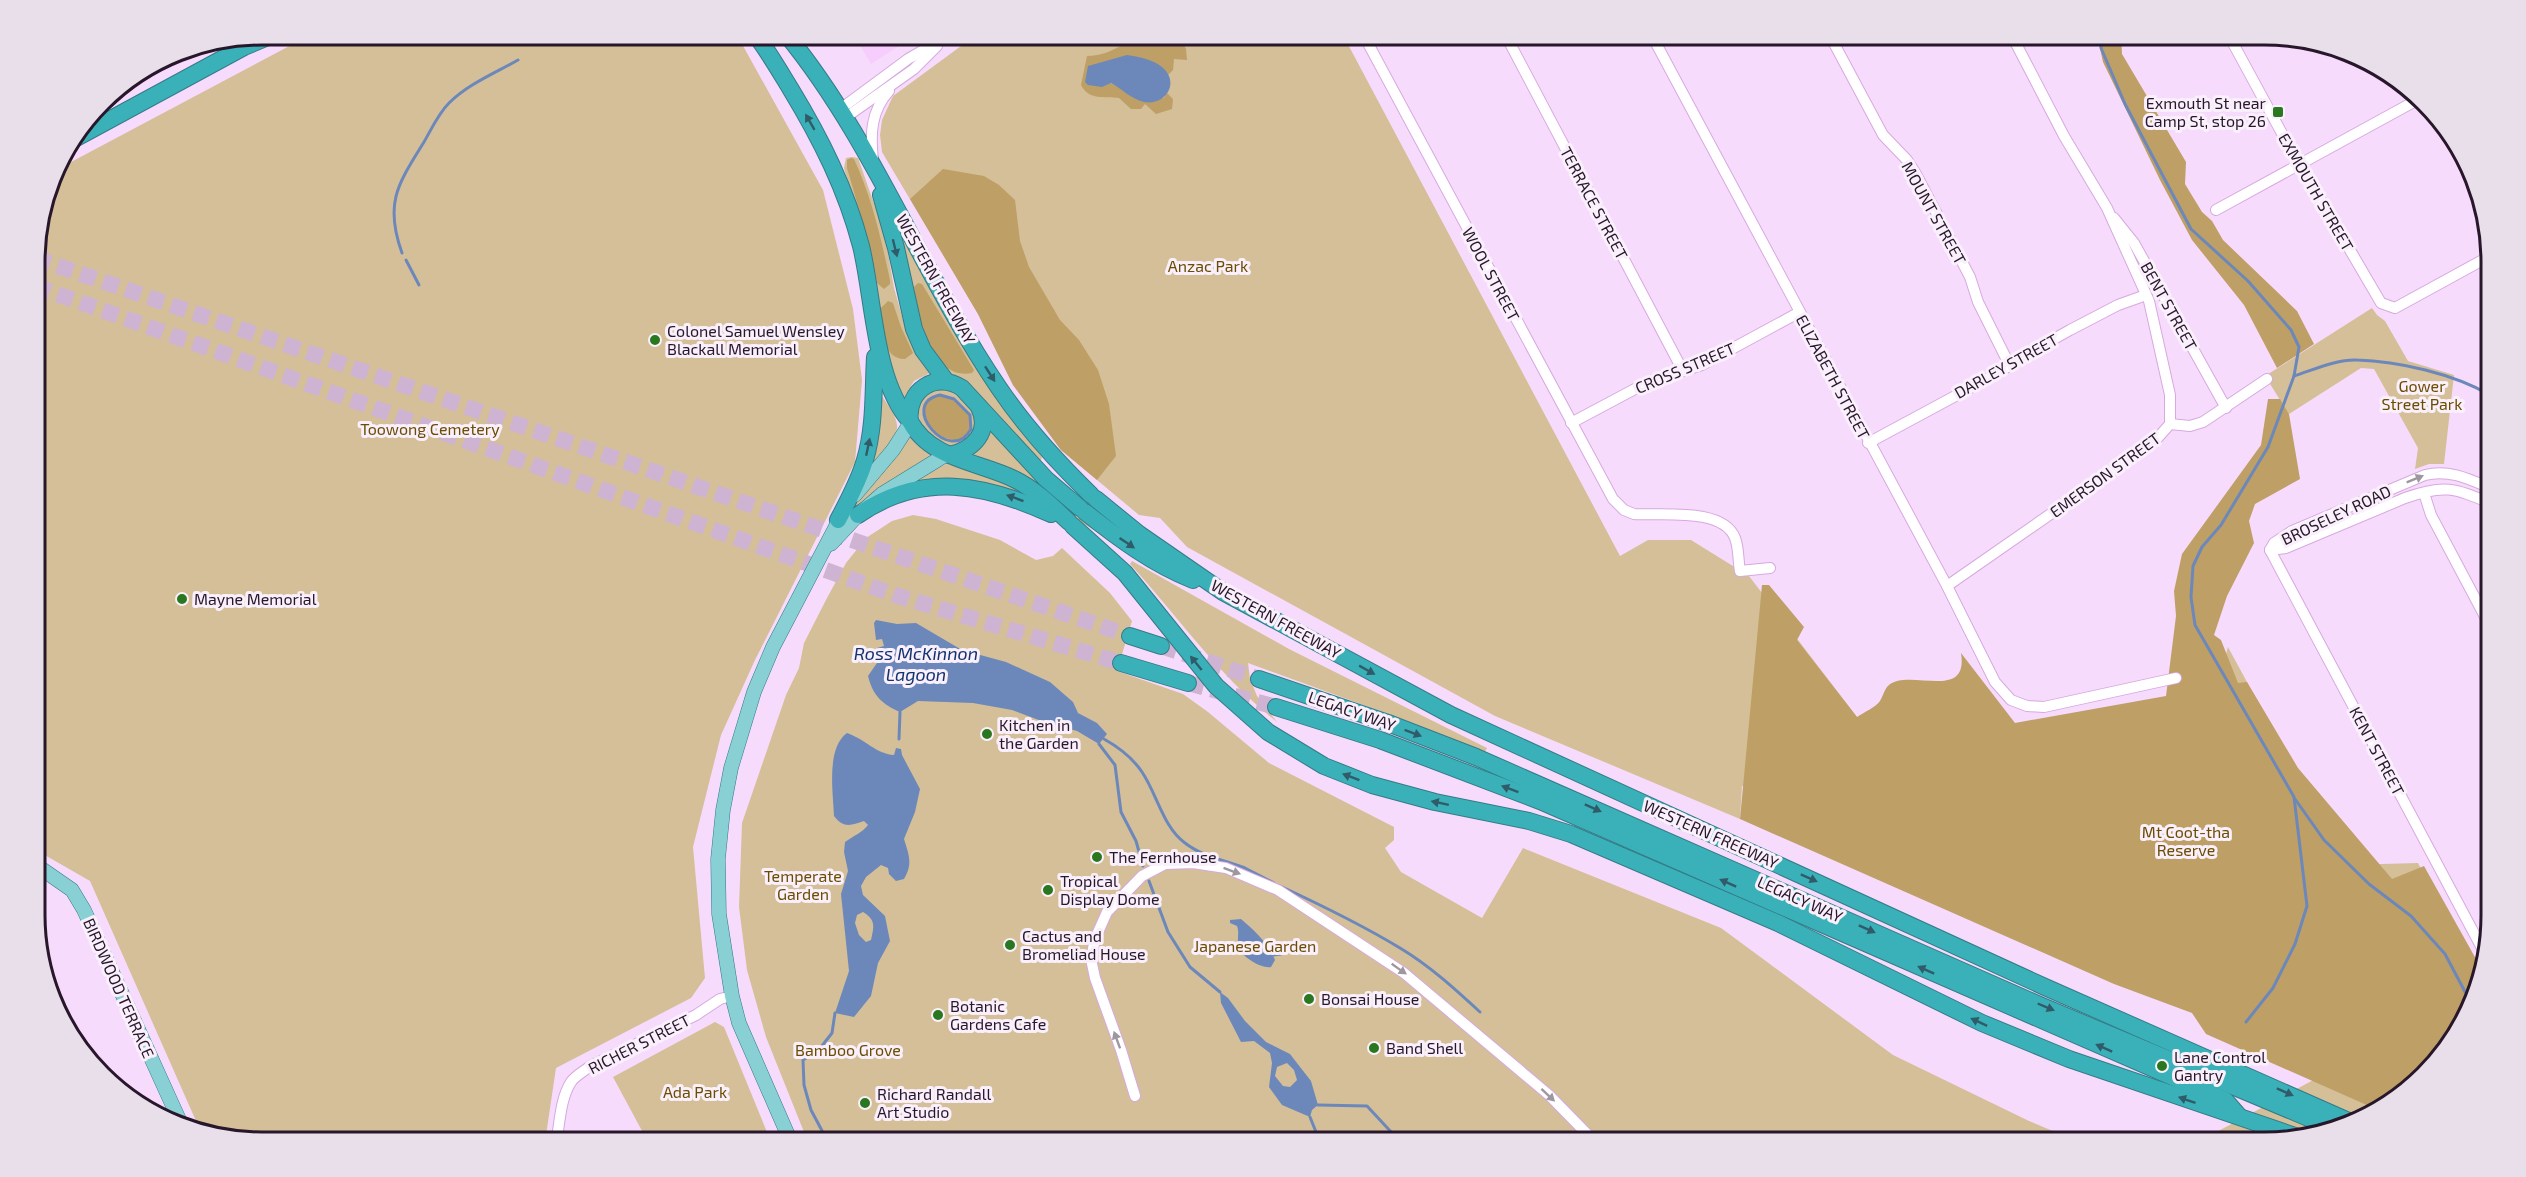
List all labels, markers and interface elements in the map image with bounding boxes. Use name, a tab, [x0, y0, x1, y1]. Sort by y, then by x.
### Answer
place label: Exmouth St near Camp St, stop 26	[2145, 93, 2267, 130]
marker: Exmouth St near Camp St, stop 26	[2271, 105, 2285, 119]
one-way arrow	[805, 113, 815, 130]
street label: EXMOUTH STREET	[2275, 129, 2358, 254]
street label: TERRACE STREET	[1557, 143, 1632, 262]
street label: MOUNT STREET	[1898, 158, 1971, 267]
street label: WESTERN FREEWAY	[893, 211, 980, 347]
street label: WOOL STREET	[1459, 224, 1524, 324]
one-way arrow	[891, 239, 901, 257]
park label: Anzac Park	[1168, 256, 1248, 275]
street label: BENT STREET	[2137, 258, 2202, 353]
street label: ELIZABETH STREET	[1793, 311, 1874, 442]
place label: Colonel Samuel Wensley Blackall Memorial	[667, 321, 845, 358]
street label: DARLEY STREET	[1951, 329, 2061, 402]
marker: Colonel Samuel Wensley Blackall Memorial	[648, 333, 662, 347]
street label: CROSS STREET	[1632, 338, 1738, 397]
one-way arrow	[984, 366, 995, 382]
park label: Gower Street Park	[2382, 376, 2462, 413]
park label: Toowong Cemetery	[360, 419, 500, 438]
street label: EMERSON STREET	[2046, 428, 2164, 521]
one-way arrow	[864, 437, 873, 456]
one-way arrow	[2406, 474, 2424, 483]
street label: BROSELEY ROAD	[2278, 481, 2394, 548]
one-way arrow	[1006, 492, 1024, 502]
one-way arrow	[1119, 538, 1136, 549]
street label: WESTERN FREEWAY	[1208, 575, 1344, 662]
place label: Mayne Memorial	[194, 589, 317, 608]
marker: Mayne Memorial	[175, 592, 189, 606]
water label: Ross McKinnon Lagoon	[854, 642, 978, 685]
one-way arrow	[1189, 655, 1202, 671]
one-way arrow	[1358, 665, 1375, 675]
street label: LEGACY WAY	[1306, 687, 1398, 734]
street label: KENT STREET	[2346, 703, 2409, 798]
place label: Kitchen in the Garden	[999, 715, 1079, 752]
marker: Kitchen in the Garden	[980, 727, 994, 741]
one-way arrow	[1404, 729, 1422, 738]
one-way arrow	[1342, 772, 1360, 781]
one-way arrow	[1501, 784, 1519, 794]
street label: WESTERN FREEWAY	[1641, 795, 1782, 872]
one-way arrow	[1430, 798, 1449, 807]
one-way arrow	[1584, 803, 1602, 813]
park label: Mt Coot-tha Reserve	[2142, 822, 2230, 859]
place label: The Fernhouse	[1109, 847, 1217, 866]
marker: The Fernhouse	[1090, 850, 1104, 864]
park label: Temperate Garden	[764, 866, 842, 903]
one-way arrow	[1223, 867, 1241, 876]
place label: Tropical Display Dome	[1060, 871, 1160, 908]
street label: LEGACY WAY	[1755, 871, 1846, 926]
one-way arrow	[1801, 873, 1819, 883]
one-way arrow	[1720, 878, 1737, 887]
marker: Tropical Display Dome	[1041, 883, 1055, 897]
street label: BIRDWOOD TERRACE	[80, 915, 159, 1061]
one-way arrow	[1859, 924, 1877, 934]
place label: Cactus and Bromeliad House	[1022, 926, 1146, 963]
park label: Japanese Garden	[1194, 936, 1316, 955]
marker: Cactus and Bromeliad House	[1003, 938, 1017, 952]
one-way arrow	[1391, 963, 1407, 974]
one-way arrow	[1916, 965, 1934, 975]
place label: Bonsai House	[1321, 989, 1419, 1008]
marker: Bonsai House	[1302, 992, 1316, 1006]
place label: Botanic Gardens Cafe	[950, 996, 1046, 1033]
one-way arrow	[2037, 1003, 2054, 1012]
marker: Botanic Gardens Cafe	[931, 1008, 945, 1022]
street label: RICHER STREET	[585, 1010, 693, 1077]
one-way arrow	[1971, 1017, 1988, 1026]
one-way arrow	[1112, 1031, 1122, 1049]
place label: Band Shell	[1386, 1038, 1463, 1057]
park label: Bamboo Grove	[795, 1040, 901, 1059]
marker: Band Shell	[1367, 1041, 1381, 1055]
one-way arrow	[2096, 1044, 2113, 1053]
place label: Lane Control Gantry	[2174, 1047, 2266, 1084]
marker: Lane Control Gantry	[2155, 1059, 2169, 1073]
park label: Ada Park	[663, 1082, 727, 1101]
place label: Richard Randall Art Studio	[877, 1084, 991, 1121]
one-way arrow	[1541, 1087, 1555, 1101]
one-way arrow	[2276, 1088, 2293, 1097]
one-way arrow	[2177, 1094, 2195, 1104]
marker: Richard Randall Art Studio	[858, 1096, 872, 1110]

